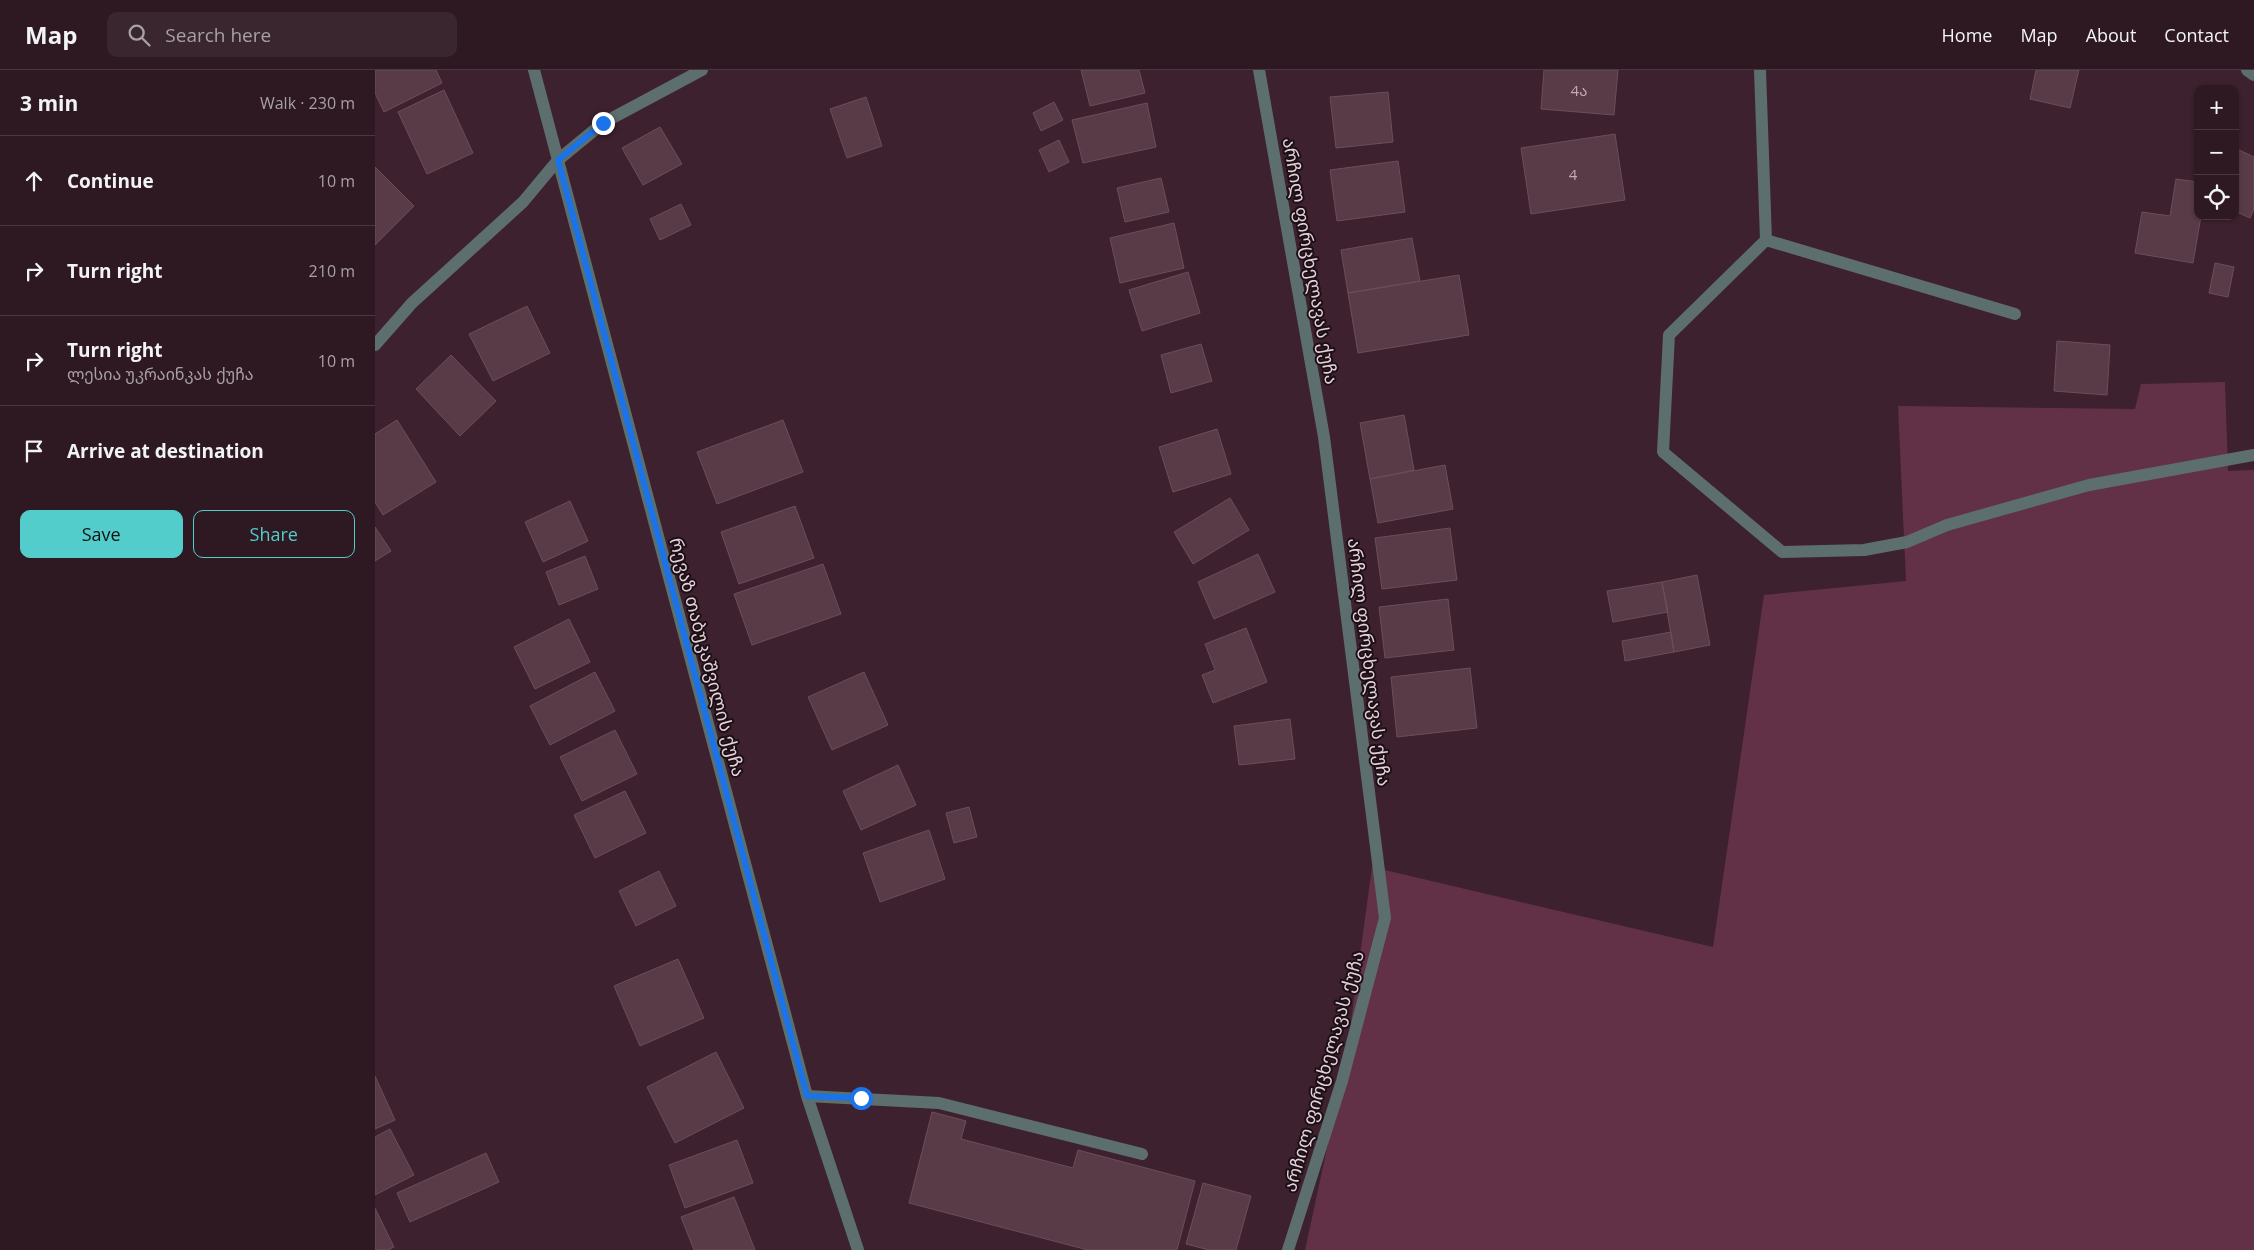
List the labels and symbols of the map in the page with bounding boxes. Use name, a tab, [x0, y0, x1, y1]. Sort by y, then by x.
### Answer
house number: 4ა	[1571, 80, 1587, 100]
route end	[592, 112, 615, 135]
street label: არჩილ ფირცხელავას ქუჩა	[1278, 136, 1344, 386]
house number: 4	[1569, 164, 1578, 184]
street label: რევაზ თაბუკაშვილის ქუჩა	[665, 535, 751, 779]
street label: არჩილ ფირცხელავას ქუჩა	[1343, 537, 1397, 787]
street label: არჩილ ფირცხელავას ქუჩა	[1277, 948, 1369, 1194]
route start	[850, 1087, 873, 1110]

